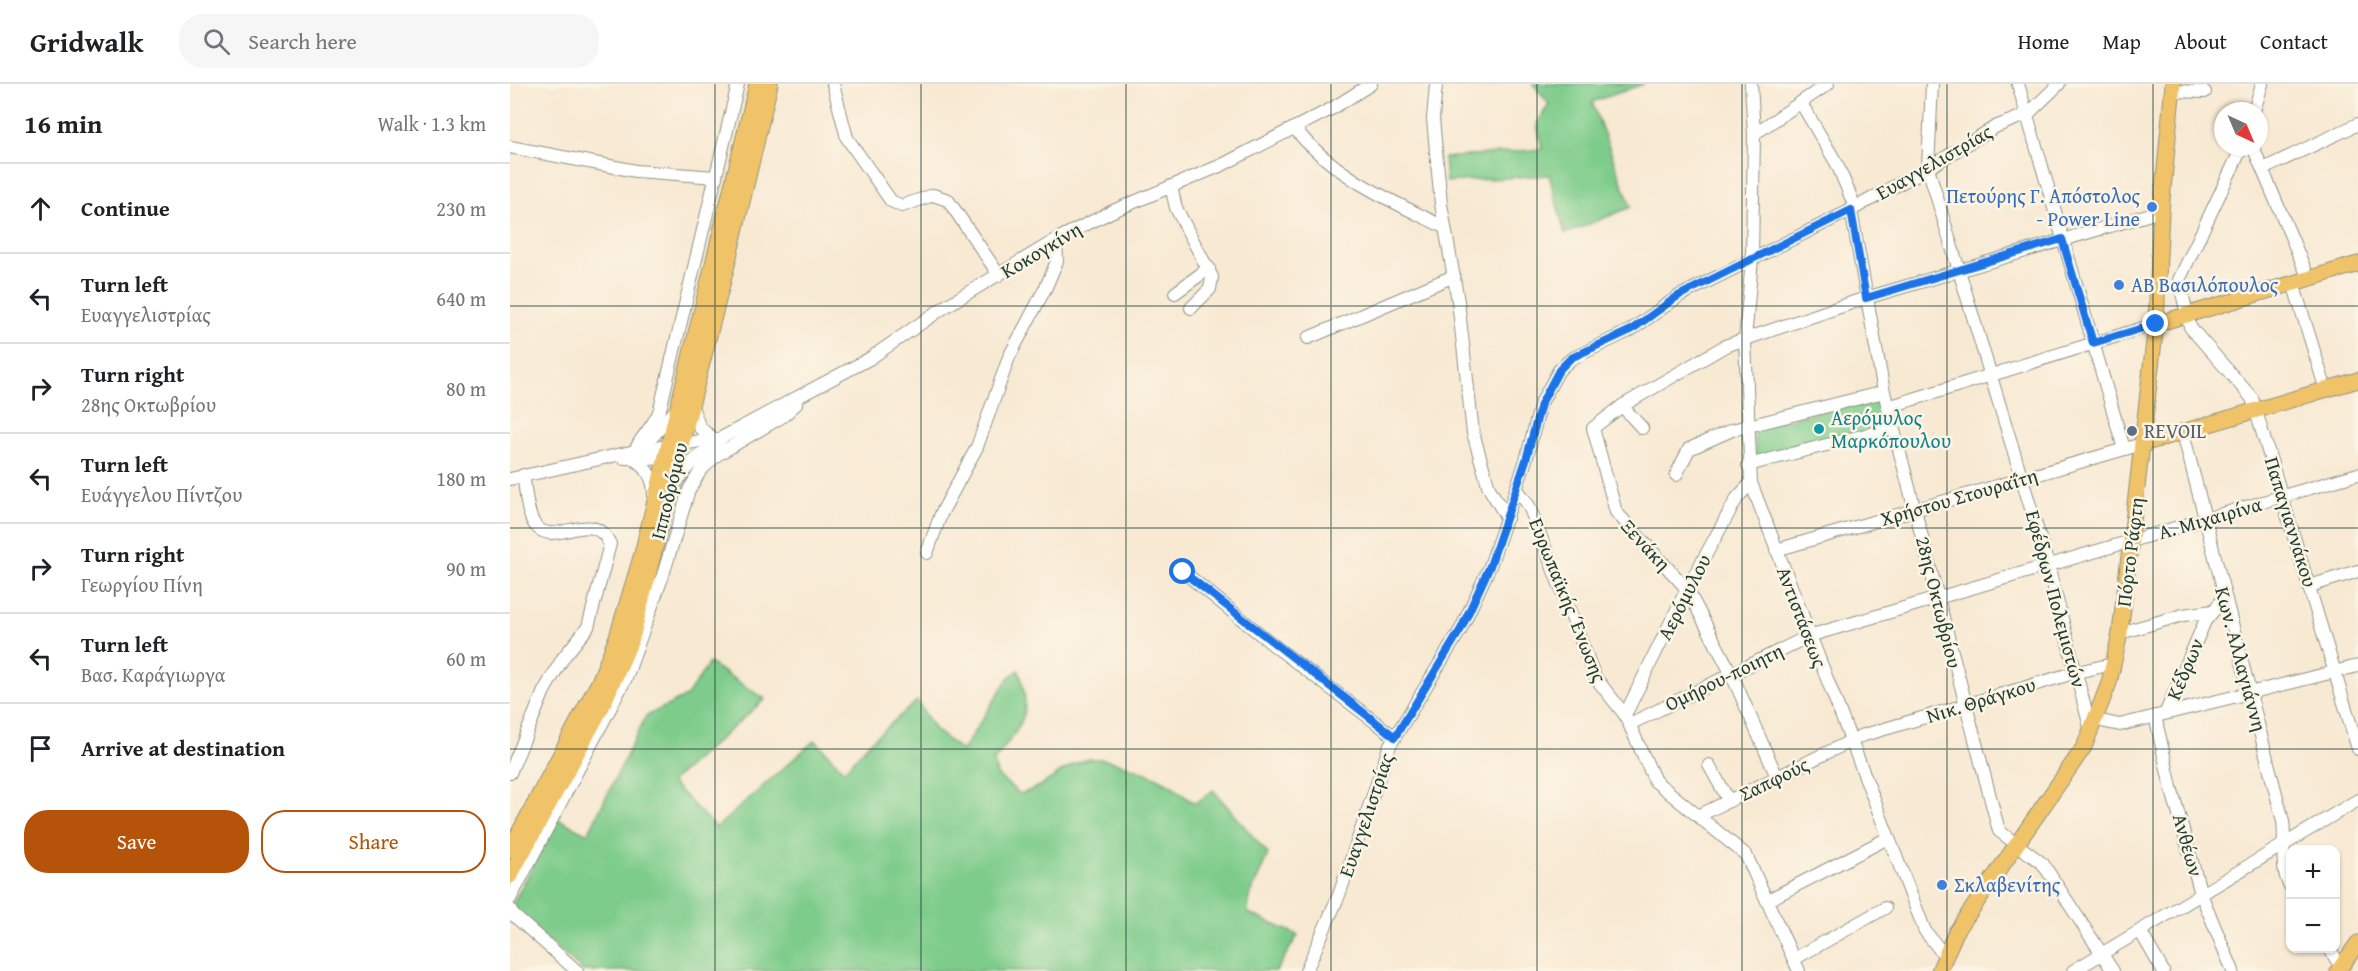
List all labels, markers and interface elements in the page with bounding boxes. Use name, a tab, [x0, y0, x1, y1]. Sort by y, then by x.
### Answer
search box	[179, 14, 599, 68]
text: Gridwalk	[30, 21, 143, 62]
icon: search	[200, 25, 233, 58]
text: Search here	[248, 25, 357, 57]
text: Home	[2018, 26, 2069, 57]
text: Map	[2102, 26, 2141, 57]
text: About	[2174, 26, 2227, 57]
text: Contact	[2260, 26, 2328, 57]
north arrow	[2214, 102, 2268, 156]
text: 16 min	[24, 104, 102, 143]
text: Walk · 1.3 km	[377, 109, 486, 138]
street label: Ευαγγελιστρίας	[1870, 116, 1998, 207]
place label: Πετούρης Γ. Απόστολος - Power Line	[1946, 181, 2141, 233]
icon: ahead	[24, 192, 57, 225]
text: Continue	[81, 192, 170, 224]
text: 230 m	[436, 194, 486, 223]
marker: Πετούρης Γ. Απόστολος - Power Line	[2145, 200, 2159, 214]
street label: Κοκογκίνη	[995, 214, 1087, 285]
text: Turn left	[81, 268, 168, 300]
place label: ΑΒ Βασιλόπουλος	[2131, 270, 2279, 299]
marker: ΑΒ Βασιλόπουλος	[2112, 278, 2126, 292]
icon: left	[24, 282, 57, 315]
text: 640 m	[436, 284, 486, 313]
text: Ευαγγελιστρίας	[81, 300, 211, 329]
route end	[2142, 310, 2168, 336]
text: Turn right	[81, 358, 184, 390]
icon: right	[24, 372, 57, 405]
text: 80 m	[446, 374, 486, 403]
text: 28ης Οκτωβρίου	[81, 390, 216, 419]
place label: Αερόμυλος Μαρκόπουλου	[1831, 403, 1951, 455]
place label: REVOIL	[2144, 416, 2206, 445]
marker: Αερόμυλος Μαρκόπουλου	[1812, 422, 1826, 436]
marker: REVOIL	[2125, 424, 2139, 438]
street label: Ιπποδρόμου	[642, 439, 695, 543]
text: Turn left	[81, 448, 168, 480]
street label: Παπαγιαννάκου	[2258, 453, 2325, 591]
street label: Χρήστου Στουραΐτη	[1877, 460, 2041, 533]
icon: left	[24, 462, 57, 495]
text: 180 m	[436, 464, 486, 493]
text: Ευάγγελου Πίντζου	[81, 480, 242, 509]
street label: Α. Μιχαιρίνα	[2155, 489, 2265, 546]
street label: Πόρτο Ράφτη	[2108, 496, 2151, 608]
street label: Εφέδρων Πολεμιστών	[2019, 507, 2094, 691]
street label: Ξενάκη	[1615, 512, 1678, 577]
street label: Ευρωπαϊκής Ένωσης	[1522, 513, 1615, 687]
street label: 28ης Οκτωβρίου	[1909, 533, 1970, 671]
text: Turn right	[81, 538, 184, 570]
street label: Αερόμυλου	[1649, 549, 1718, 645]
icon: right	[24, 552, 57, 585]
text: 90 m	[446, 554, 486, 583]
route start	[1169, 558, 1195, 584]
street label: Αντιστάσεως	[1770, 562, 1835, 672]
text: Γεωργίου Πίνη	[81, 570, 203, 599]
street label: Κων. Αλλαγιάννη	[2208, 583, 2275, 734]
text: Turn left	[81, 628, 168, 660]
street label: Κέδρων	[2159, 633, 2210, 704]
street label: Ομήρου-ποιητη	[1660, 635, 1788, 718]
icon: left	[24, 642, 57, 675]
text: 60 m	[446, 644, 486, 673]
text: Βασ. Καράγιωργα	[81, 660, 226, 689]
street label: Νικ. Θράγκου	[1923, 669, 2039, 730]
icon: arrive	[24, 732, 57, 765]
text: Arrive at destination	[81, 732, 285, 764]
street label: Ευαγγελιστρίας	[1331, 748, 1401, 881]
street label: Σαπφούς	[1734, 749, 1814, 808]
button: Save	[24, 810, 249, 873]
button: Share	[261, 810, 486, 873]
street label: Ανθέων	[2166, 810, 2211, 880]
map controls	[2286, 845, 2340, 953]
button: +	[2286, 845, 2340, 899]
place label: Σκλαβενίτης	[1954, 870, 2061, 899]
marker: Σκλαβενίτης	[1935, 878, 1949, 892]
button: −	[2286, 899, 2340, 953]

